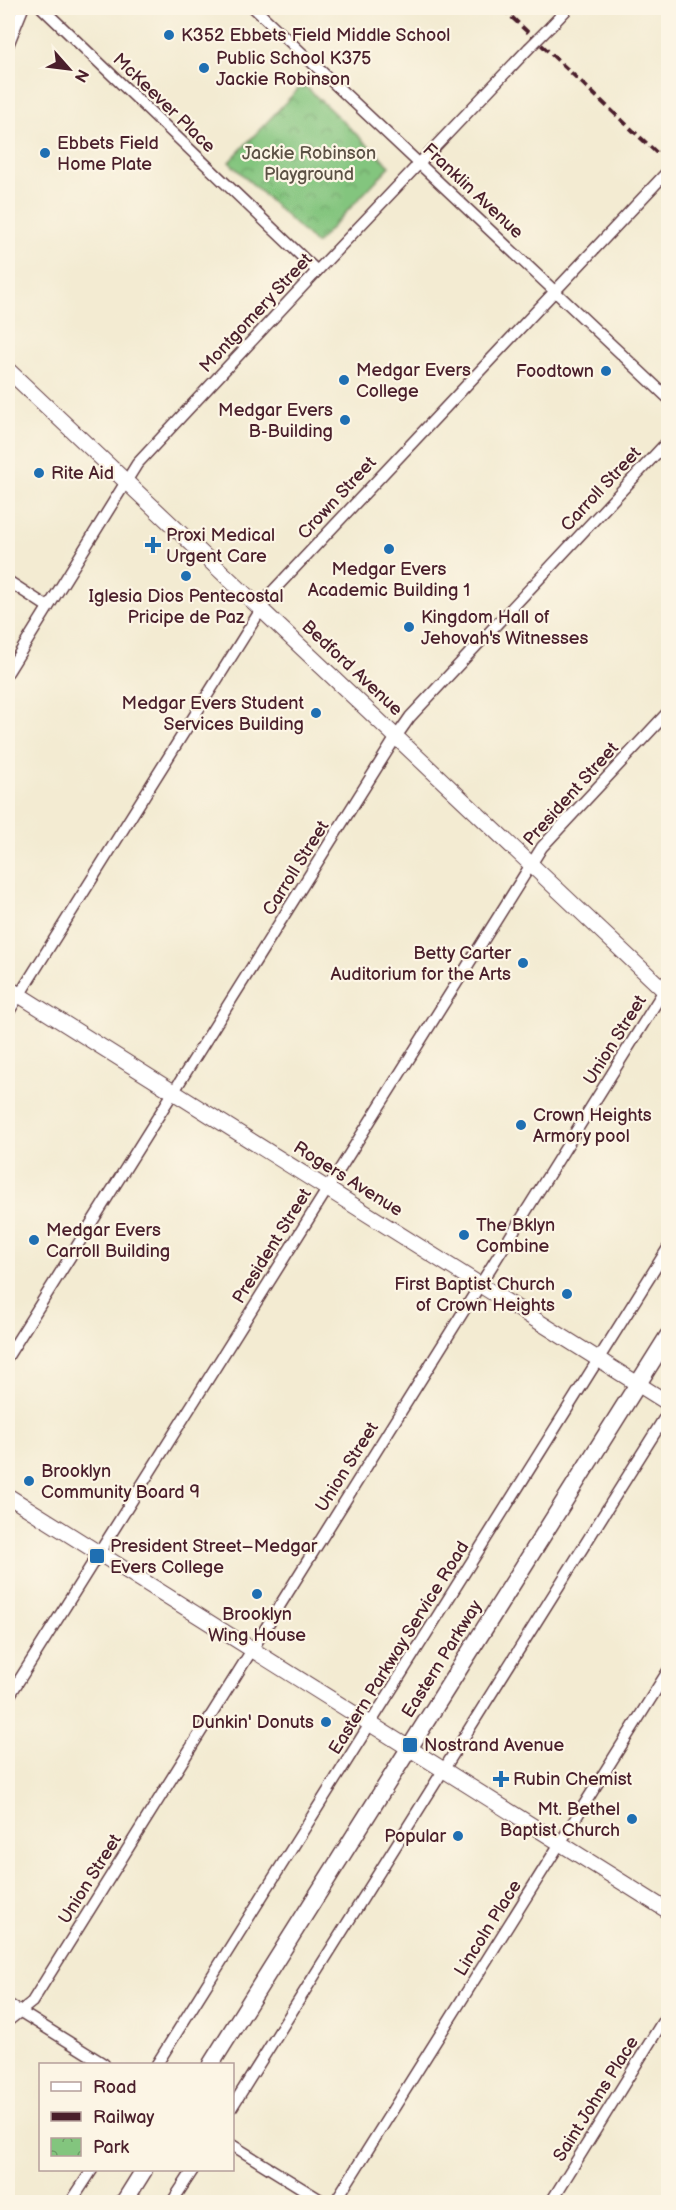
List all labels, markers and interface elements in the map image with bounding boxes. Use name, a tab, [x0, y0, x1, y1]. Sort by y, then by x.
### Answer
place label: K352 Ebbets Field Middle School	[181, 25, 450, 46]
marker: K352 Ebbets Field Middle School	[162, 28, 176, 42]
north arrow	[39, 39, 99, 99]
place label: Public School K375 Jackie Robinson	[216, 48, 371, 90]
street label: McKeever Place	[109, 49, 220, 157]
marker: Public School K375 Jackie Robinson	[197, 61, 211, 75]
text: N	[70, 66, 92, 85]
place label: Ebbets Field Home Plate	[57, 133, 159, 175]
street label: Franklin Avenue	[418, 139, 528, 243]
park label: Jackie Robinson Playground	[242, 143, 376, 185]
marker: Ebbets Field Home Plate	[38, 146, 52, 160]
street label: Montgomery Street	[195, 249, 317, 377]
place label: Medgar Evers College	[356, 360, 471, 402]
place label: Foodtown	[516, 361, 594, 382]
marker: Foodtown	[599, 364, 613, 378]
marker: Medgar Evers College	[337, 373, 351, 387]
place label: Medgar Evers B-Building	[218, 400, 333, 442]
marker: Medgar Evers B-Building	[338, 413, 352, 427]
street label: Carroll Street	[557, 442, 646, 536]
street label: Crown Street	[293, 452, 381, 544]
place label: Rite Aid	[51, 463, 114, 484]
marker: Rite Aid	[32, 466, 46, 480]
place label: Proxi Medical Urgent Care	[166, 525, 275, 567]
marker: Proxi Medical Urgent Care	[144, 536, 162, 554]
marker: Medgar Evers Academic Building 1	[382, 542, 396, 556]
place label: Medgar Evers Academic Building 1	[308, 559, 470, 601]
marker: Iglesia Dios Pentecostal Pricipe de Paz	[179, 569, 193, 583]
place label: Iglesia Dios Pentecostal Pricipe de Paz	[88, 586, 284, 628]
place label: Kingdom Hall of Jehovah's Witnesses	[421, 607, 588, 649]
street label: Bedford Avenue	[297, 616, 407, 720]
marker: Kingdom Hall of Jehovah's Witnesses	[402, 620, 416, 634]
place label: Medgar Evers Student Services Building	[122, 693, 304, 735]
marker: Medgar Evers Student Services Building	[309, 706, 323, 720]
street label: President Street	[519, 738, 623, 850]
street label: Carroll Street	[259, 816, 334, 919]
place label: Betty Carter Auditorium for the Arts	[331, 943, 511, 985]
marker: Betty Carter Auditorium for the Arts	[516, 956, 530, 970]
street label: Union Street	[579, 991, 651, 1089]
place label: Crown Heights Armory pool	[533, 1105, 652, 1147]
marker: Crown Heights Armory pool	[514, 1118, 528, 1132]
street label: Rogers Avenue	[290, 1137, 407, 1221]
street label: President Street	[228, 1184, 316, 1307]
place label: The Bklyn Combine	[476, 1215, 555, 1257]
place label: Medgar Evers Carroll Building	[46, 1220, 170, 1262]
marker: The Bklyn Combine	[457, 1228, 471, 1242]
marker: Medgar Evers Carroll Building	[27, 1233, 41, 1247]
place label: First Baptist Church of Crown Heights	[394, 1274, 555, 1316]
marker: First Baptist Church of Crown Heights	[560, 1287, 574, 1301]
street label: Union Street	[311, 1418, 383, 1516]
place label: Brooklyn Community Board 9	[41, 1461, 200, 1503]
marker: Brooklyn Community Board 9	[22, 1474, 36, 1488]
place label: President Street–Medgar Evers College	[110, 1536, 318, 1578]
street label: Eastern Parkway Service Road	[324, 1537, 474, 1759]
marker: President Street–Medgar Evers College	[88, 1547, 106, 1565]
marker: Brooklyn Wing House	[250, 1587, 264, 1601]
street label: Eastern Parkway	[397, 1596, 487, 1722]
place label: Brooklyn Wing House	[208, 1604, 306, 1646]
place label: Dunkin' Donuts	[192, 1712, 314, 1733]
marker: Dunkin' Donuts	[319, 1715, 333, 1729]
place label: Nostrand Avenue	[424, 1735, 565, 1756]
marker: Nostrand Avenue	[401, 1736, 419, 1754]
place label: Rubin Chemist	[513, 1769, 633, 1790]
marker: Rubin Chemist	[494, 1772, 508, 1786]
place label: Mt. Bethel Baptist Church	[500, 1799, 620, 1841]
marker: Mt. Bethel Baptist Church	[625, 1812, 639, 1826]
place label: Popular	[384, 1826, 447, 1847]
marker: Popular	[451, 1829, 465, 1843]
street label: Union Street	[54, 1830, 126, 1928]
street label: Lincoln Place	[450, 1876, 526, 1980]
street label: Saint Johns Place	[549, 2032, 643, 2165]
legend	[39, 2063, 234, 2171]
text: Road	[93, 2077, 137, 2098]
text: Railway	[93, 2107, 155, 2128]
text: Park	[93, 2137, 129, 2158]

